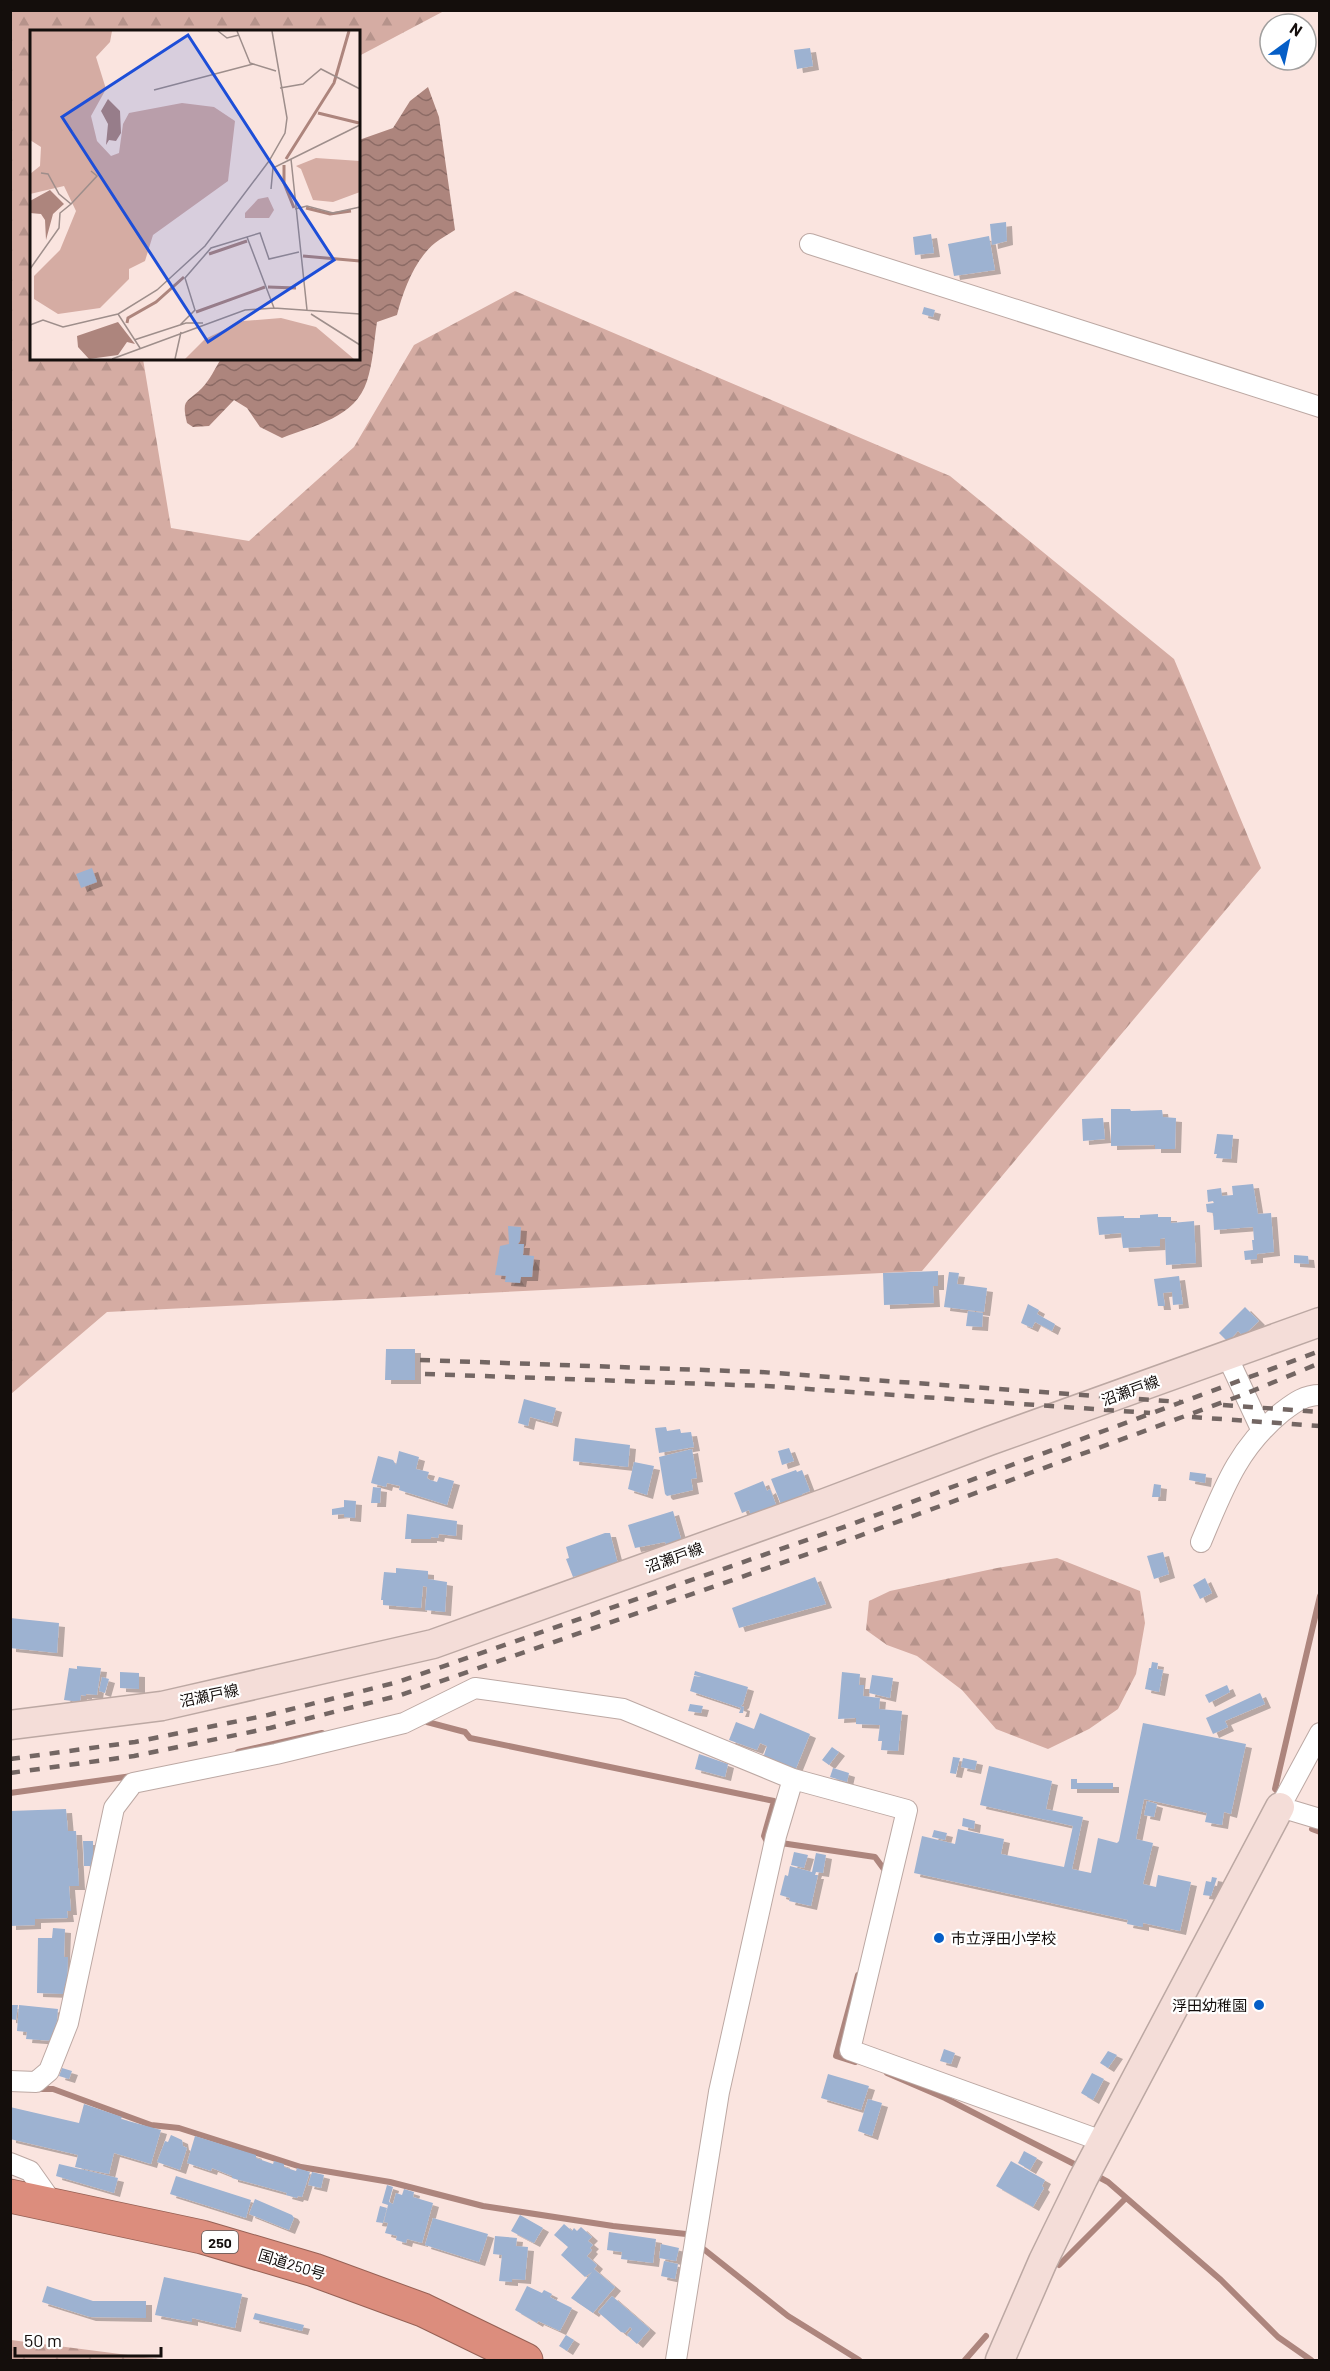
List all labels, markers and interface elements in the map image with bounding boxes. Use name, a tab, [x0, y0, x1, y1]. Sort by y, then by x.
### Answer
north arrow	[1258, 12, 1318, 72]
text: N	[1287, 18, 1306, 40]
inset map	[30, 30, 360, 360]
street label: 沼瀬戸線	[1099, 1371, 1161, 1409]
street label: 沼瀬戸線	[643, 1538, 705, 1576]
street label: 沼瀬戸線	[178, 1680, 240, 1710]
place label: 市立浮田小学校	[951, 1929, 1056, 1947]
marker: 市立浮田小学校	[932, 1931, 946, 1945]
place label: 浮田幼稚園	[1172, 1996, 1247, 2014]
marker: 浮田幼稚園	[1252, 1998, 1266, 2012]
road number: 250	[202, 2231, 238, 2253]
street label: 国道250号	[256, 2245, 328, 2283]
scale bar	[15, 2320, 160, 2358]
text: 50 m	[24, 2329, 62, 2351]

